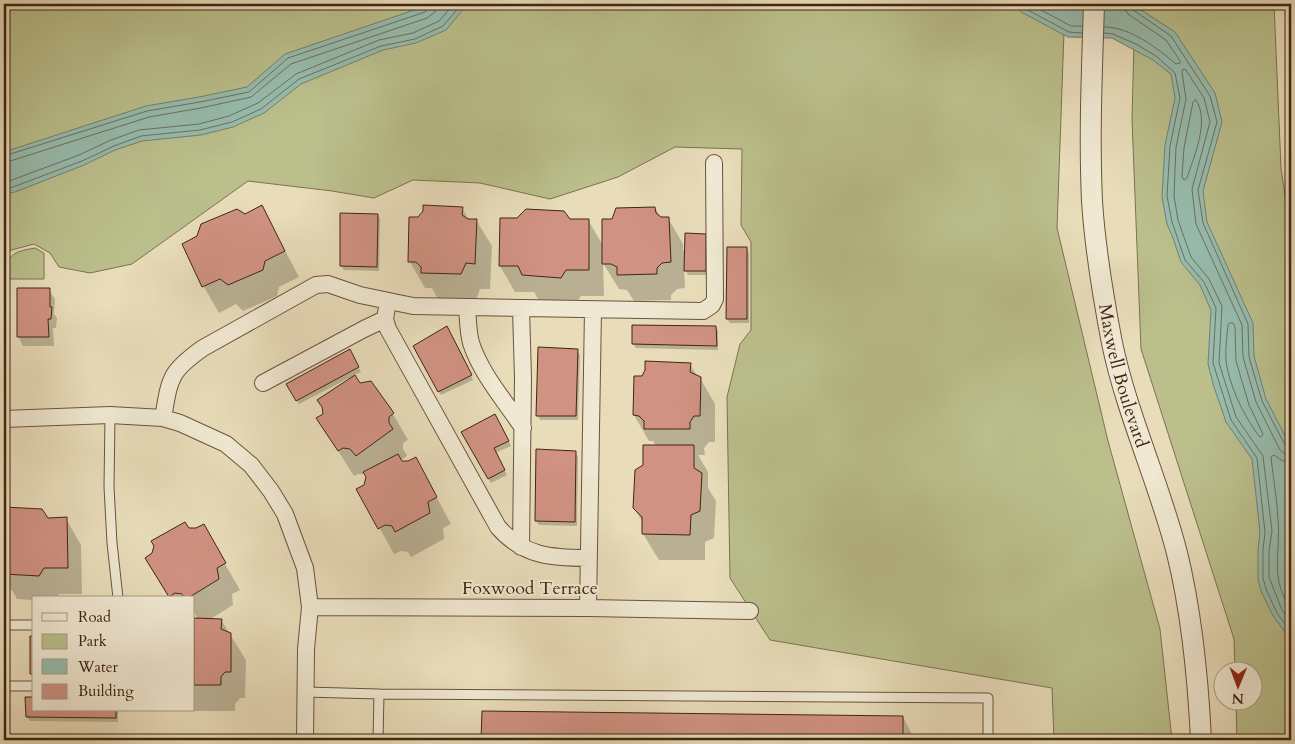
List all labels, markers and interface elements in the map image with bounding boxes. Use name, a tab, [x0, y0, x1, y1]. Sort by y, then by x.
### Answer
street label: Maxwell Boulevard	[1092, 302, 1154, 452]
street label: Foxwood Terrace	[462, 576, 598, 601]
legend	[32, 596, 195, 712]
text: Road	[78, 607, 111, 627]
text: Park	[78, 631, 107, 651]
text: Water	[77, 657, 119, 677]
north arrow	[1212, 662, 1262, 712]
text: Building	[78, 681, 134, 701]
text: N	[1232, 689, 1244, 708]

